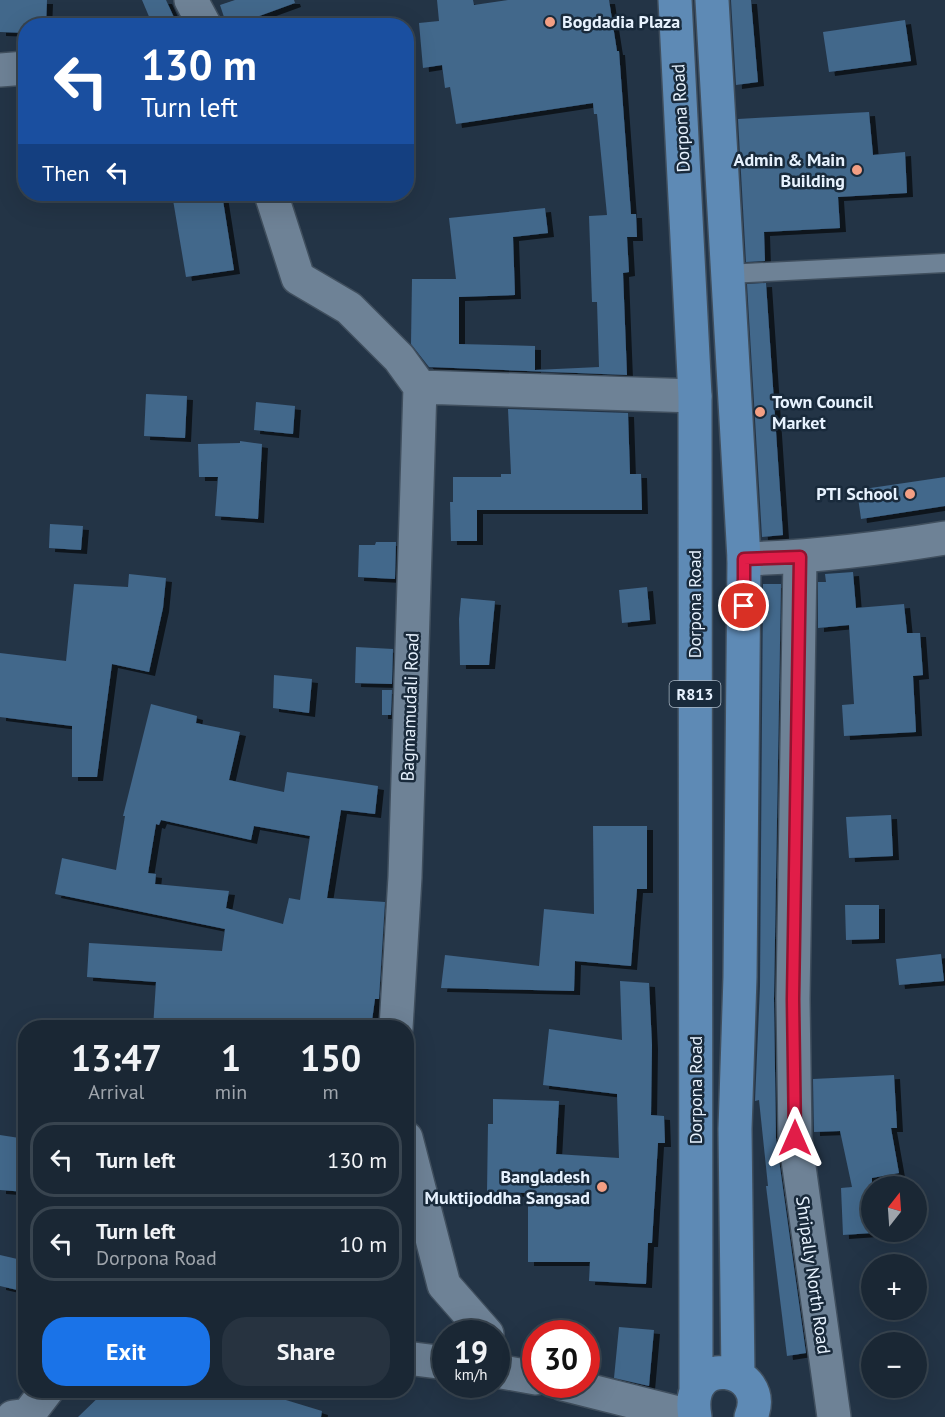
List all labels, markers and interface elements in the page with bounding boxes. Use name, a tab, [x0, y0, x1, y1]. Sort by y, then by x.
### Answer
place label: Bogdadia Plaza	[562, 10, 680, 33]
marker: Bogdadia Plaza	[543, 15, 557, 29]
text: 130 m	[141, 37, 257, 92]
icon: left	[42, 42, 120, 120]
street label: Dorpona Road	[666, 63, 695, 173]
text: Turn left	[141, 90, 238, 124]
place label: Admin & Main Building	[734, 148, 845, 192]
icon: left	[101, 156, 134, 189]
text: Then	[42, 159, 89, 187]
marker: Admin & Main Building	[850, 163, 864, 177]
place label: Town Council Market	[772, 390, 874, 434]
marker: Town Council Market	[753, 405, 767, 419]
place label: PTI School	[816, 482, 899, 505]
marker: PTI School	[903, 487, 917, 501]
street label: Dorpona Road	[683, 550, 706, 658]
pin	[718, 580, 769, 631]
icon: arrive	[727, 589, 760, 622]
street label: Bagmamudali Road	[395, 632, 424, 782]
road number: R813	[670, 681, 720, 707]
text: 13:47	[71, 1034, 162, 1081]
text: 1	[221, 1034, 241, 1081]
text: 150	[300, 1034, 361, 1081]
street label: Dorpona Road	[684, 1036, 707, 1144]
text: Arrival	[88, 1079, 144, 1105]
text: min	[215, 1079, 247, 1105]
text: m	[323, 1079, 339, 1105]
position arrow	[763, 1106, 827, 1170]
icon: left	[45, 1143, 78, 1176]
text: Turn left	[96, 1146, 176, 1174]
text: 130 m	[327, 1146, 387, 1174]
place label: Bangladesh Muktijoddha Sangsad	[425, 1165, 590, 1209]
north arrow	[861, 1176, 927, 1242]
map controls	[861, 1176, 927, 1398]
marker: Bangladesh Muktijoddha Sangsad	[595, 1180, 609, 1194]
street label: Shripally North Road	[791, 1194, 836, 1355]
text: Turn left	[96, 1217, 176, 1245]
icon: left	[45, 1227, 78, 1260]
text: 10 m	[339, 1230, 387, 1258]
text: Dorpona Road	[96, 1245, 217, 1271]
button: +	[861, 1254, 927, 1320]
button: Exit	[42, 1317, 210, 1386]
button: Share	[222, 1317, 390, 1386]
speed limit sign: 30	[522, 1320, 600, 1398]
text: 19	[454, 1332, 488, 1371]
button: −	[861, 1332, 927, 1398]
text: km/h	[455, 1365, 487, 1384]

